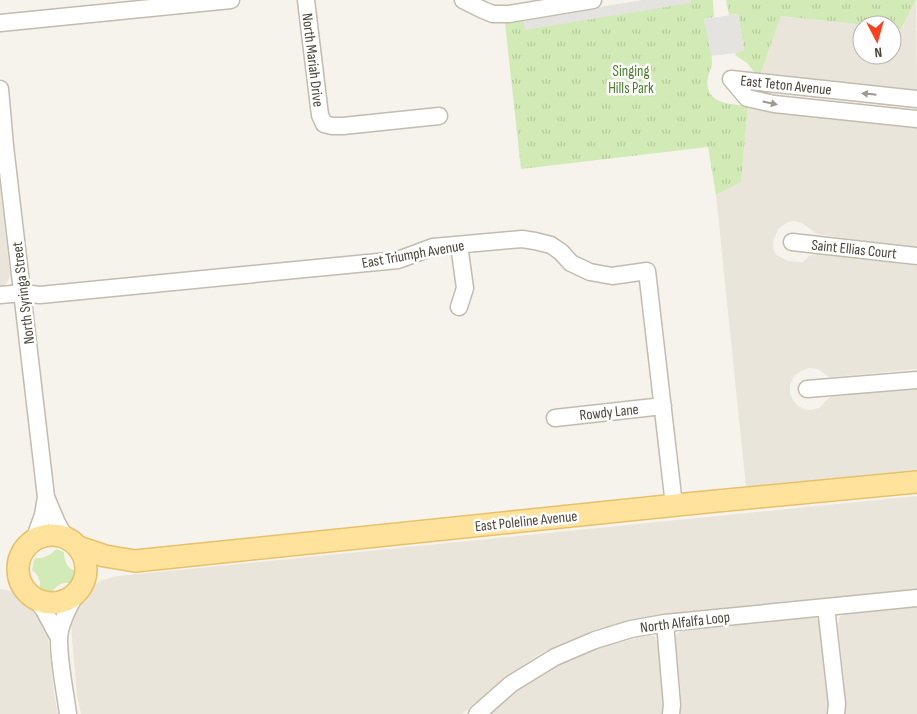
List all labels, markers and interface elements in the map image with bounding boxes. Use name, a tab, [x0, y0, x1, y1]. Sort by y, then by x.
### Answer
street label: North Mariah Drive	[297, 12, 328, 108]
north arrow	[852, 15, 902, 65]
text: N	[874, 44, 883, 61]
park label: Singing Hills Park	[608, 62, 654, 98]
street label: East Teton Avenue	[740, 71, 832, 100]
one-way arrow	[860, 90, 876, 98]
one-way arrow	[763, 99, 778, 107]
street label: East Triumph Avenue	[360, 236, 466, 273]
street label: Saint Ellias Court	[810, 236, 898, 263]
street label: North Syringa Street	[8, 240, 39, 345]
street label: Rowdy Lane	[578, 400, 640, 425]
street label: East Poleline Avenue	[474, 507, 578, 536]
street label: North Alfalfa Loop	[639, 608, 731, 637]

